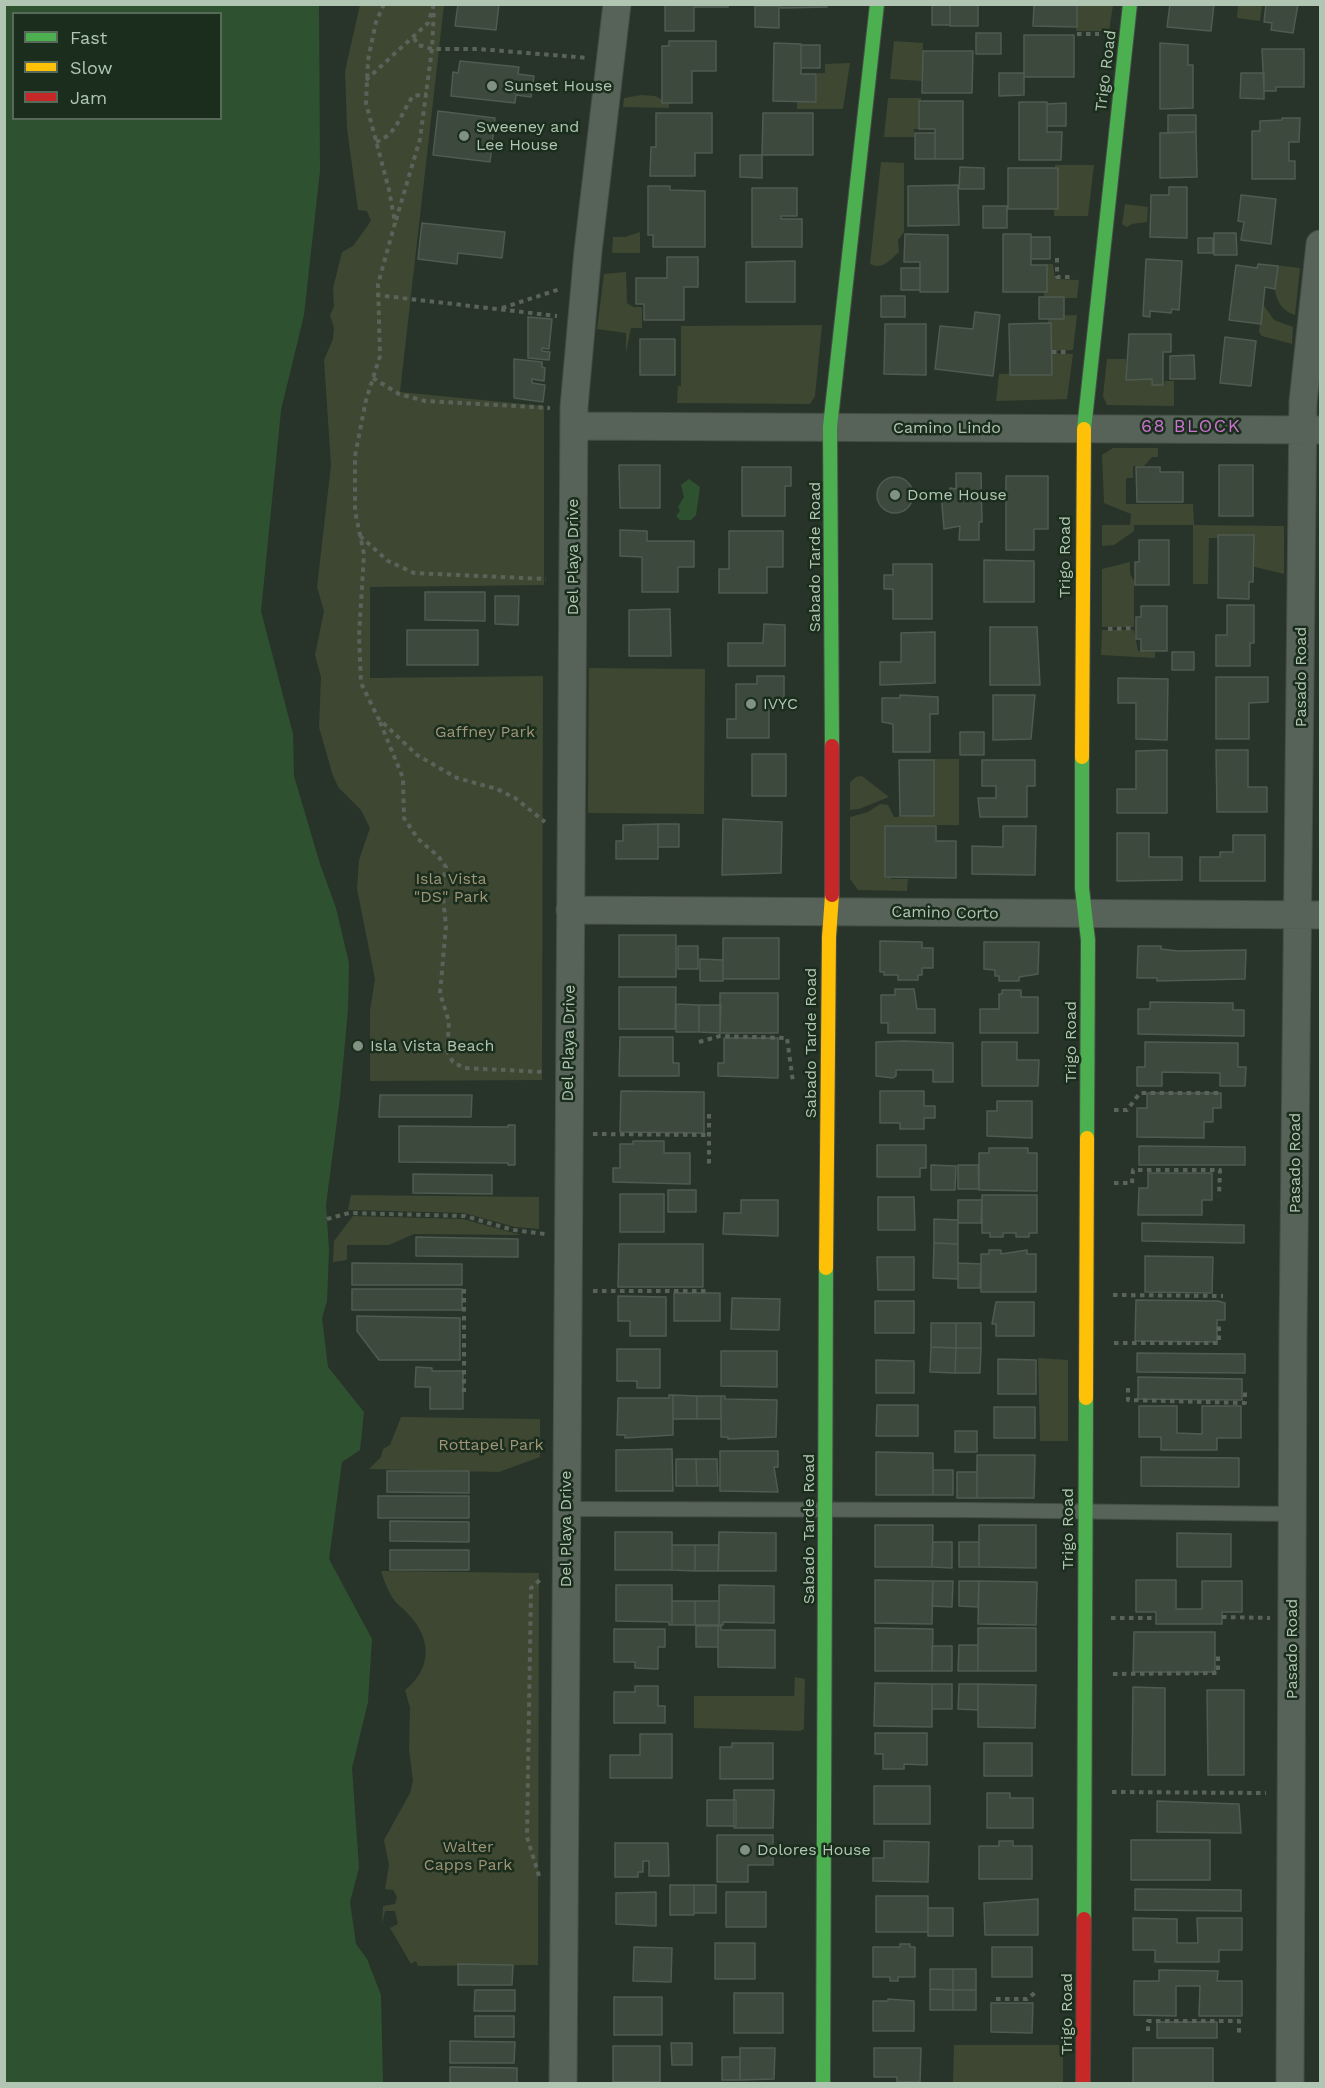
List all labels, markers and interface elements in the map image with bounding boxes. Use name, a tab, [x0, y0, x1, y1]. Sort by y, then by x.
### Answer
legend	[12, 12, 222, 120]
text: Fast	[70, 27, 107, 48]
street label: Trigo Road	[1091, 29, 1121, 113]
text: Slow	[70, 57, 113, 78]
place label: Sunset House	[504, 76, 612, 96]
marker: Sunset House	[485, 79, 499, 93]
text: Jam	[70, 87, 107, 108]
place label: Sweeney and Lee House	[476, 117, 579, 155]
marker: Sweeney and Lee House	[457, 129, 471, 143]
district label: 68 BLOCK	[1141, 416, 1241, 438]
street label: Camino Lindo	[893, 418, 1001, 438]
street label: Sabado Tarde Road	[805, 482, 825, 632]
place label: Dome House	[907, 485, 1007, 505]
marker: Dome House	[888, 488, 902, 502]
street label: Del Playa Drive	[563, 499, 583, 615]
street label: Trigo Road	[1055, 516, 1075, 598]
street label: Pasado Road	[1291, 627, 1311, 727]
place label: IVYC	[763, 694, 798, 714]
marker: IVYC	[744, 697, 758, 711]
park label: Gaffney Park	[435, 722, 535, 742]
park label: Isla Vista "DS" Park	[414, 869, 488, 907]
street label: Camino Corto	[891, 902, 999, 924]
street label: Sabado Tarde Road	[801, 968, 821, 1118]
street label: Del Playa Drive	[558, 984, 580, 1102]
street label: Trigo Road	[1061, 1001, 1081, 1083]
place label: Isla Vista Beach	[370, 1036, 494, 1056]
marker: Isla Vista Beach	[351, 1039, 365, 1053]
street label: Pasado Road	[1285, 1113, 1305, 1213]
park label: Rottapel Park	[438, 1435, 544, 1455]
street label: Sabado Tarde Road	[799, 1454, 819, 1604]
street label: Del Playa Drive	[556, 1471, 576, 1587]
street label: Trigo Road	[1058, 1488, 1078, 1570]
street label: Pasado Road	[1282, 1599, 1302, 1699]
park label: Walter Capps Park	[424, 1837, 512, 1875]
place label: Dolores House	[757, 1840, 871, 1860]
marker: Dolores House	[738, 1843, 752, 1857]
street label: Trigo Road	[1057, 1973, 1077, 2055]

